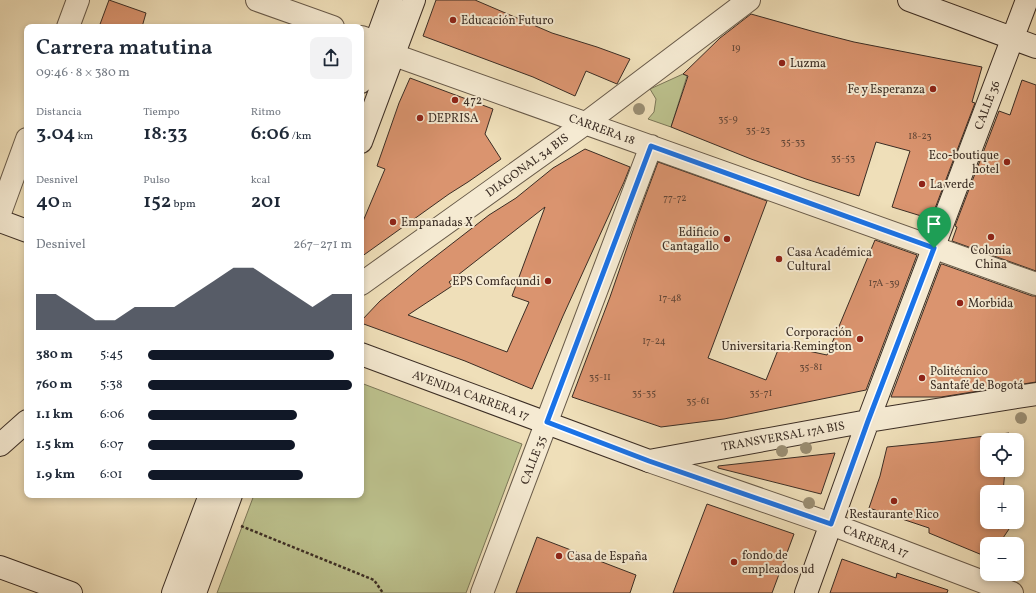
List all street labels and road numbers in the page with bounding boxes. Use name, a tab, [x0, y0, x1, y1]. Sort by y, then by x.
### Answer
street label: CALLE 36	[971, 79, 1005, 132]
street label: CARRERA 18	[566, 111, 637, 149]
street label: DIAGONAL 34 BIS	[483, 130, 572, 201]
street label: AVENIDA CARRERA 17	[410, 367, 532, 425]
street label: TRANSVERSAL 17A BIS	[720, 418, 846, 456]
street label: CALLE 35	[517, 433, 551, 487]
street label: CARRERA 17	[840, 522, 911, 562]

